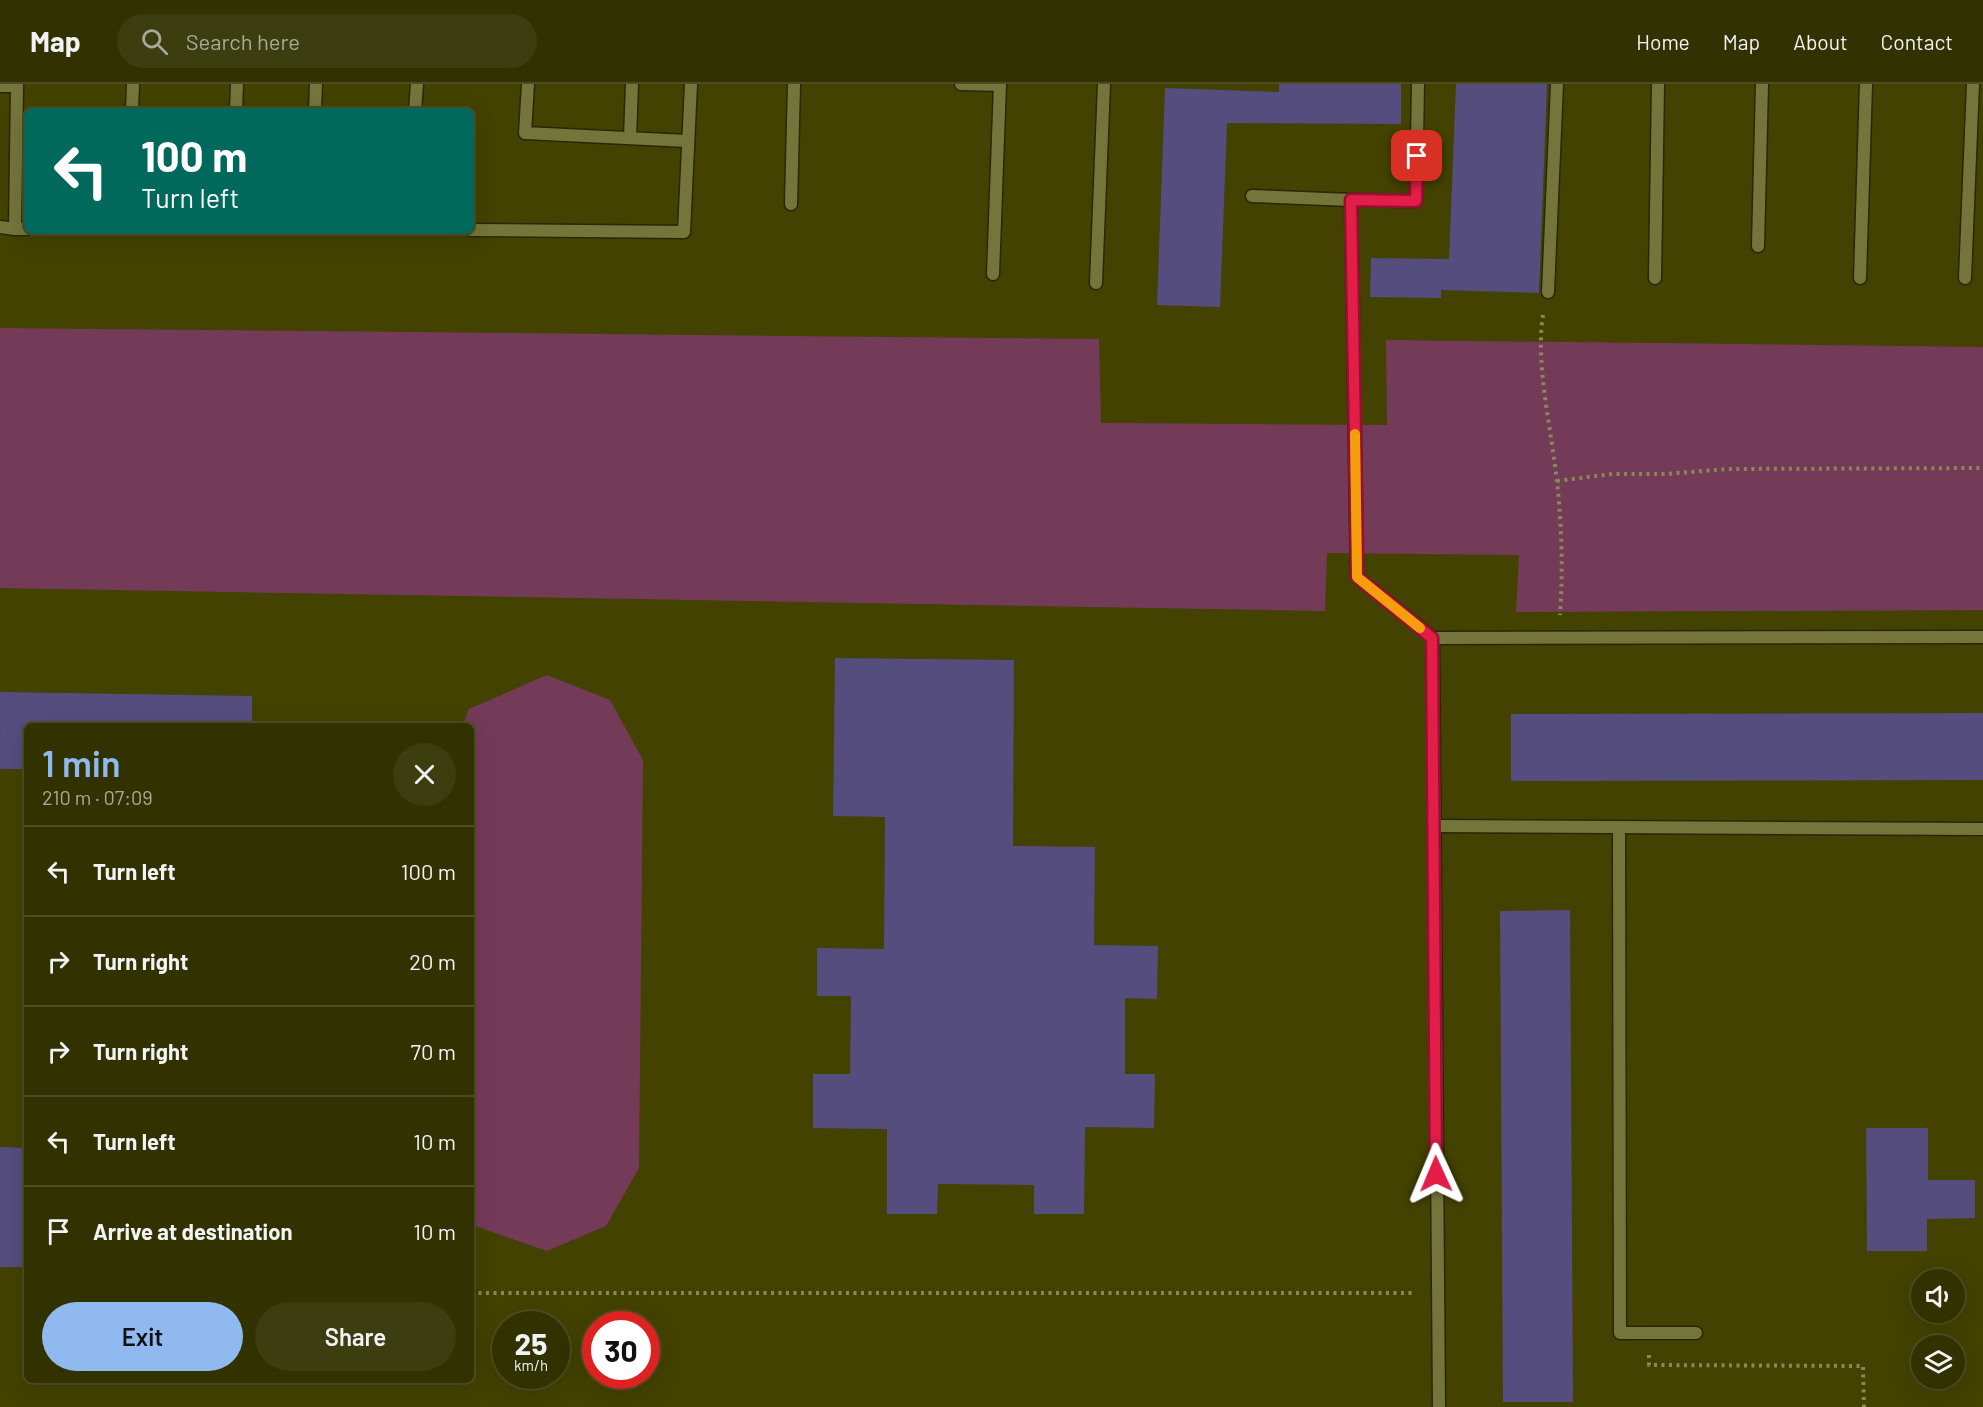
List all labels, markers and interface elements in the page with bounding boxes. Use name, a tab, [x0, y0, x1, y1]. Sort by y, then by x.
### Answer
search box	[117, 14, 537, 68]
text: Map	[30, 24, 81, 58]
icon: search	[138, 25, 171, 58]
text: Search here	[186, 28, 300, 54]
text: Home	[1636, 29, 1690, 54]
text: Map	[1723, 29, 1760, 54]
text: About	[1793, 29, 1848, 54]
text: Contact	[1881, 29, 1953, 54]
text: 100 m	[141, 130, 247, 180]
pin	[1391, 130, 1442, 181]
icon: left	[42, 132, 120, 210]
icon: arrive	[1400, 139, 1433, 172]
text: Turn left	[141, 181, 239, 213]
text: 1 min	[42, 741, 121, 784]
button: close	[393, 743, 456, 806]
text: 210 m · 07:09	[42, 785, 153, 809]
icon: left	[42, 855, 75, 888]
text: Turn left	[93, 858, 176, 884]
text: 100 m	[401, 858, 456, 884]
icon: right	[42, 945, 75, 978]
text: Turn right	[93, 948, 188, 974]
text: 20 m	[409, 948, 456, 974]
icon: right	[42, 1035, 75, 1068]
text: Turn right	[93, 1038, 188, 1064]
text: 70 m	[411, 1038, 456, 1064]
icon: left	[42, 1125, 75, 1158]
text: Turn left	[93, 1128, 176, 1154]
text: 10 m	[413, 1128, 456, 1154]
position arrow	[1404, 1142, 1468, 1206]
icon: arrive	[42, 1215, 75, 1248]
text: Arrive at destination	[93, 1218, 292, 1244]
text: 10 m	[413, 1218, 456, 1244]
map controls	[1911, 1269, 1965, 1389]
button: sound	[1911, 1269, 1965, 1323]
button: Exit	[42, 1302, 243, 1371]
button: Share	[255, 1302, 456, 1371]
speed limit sign: 30	[582, 1311, 660, 1389]
text: 25	[515, 1325, 547, 1361]
button: layers	[1911, 1335, 1965, 1389]
text: km/h	[514, 1356, 548, 1374]

